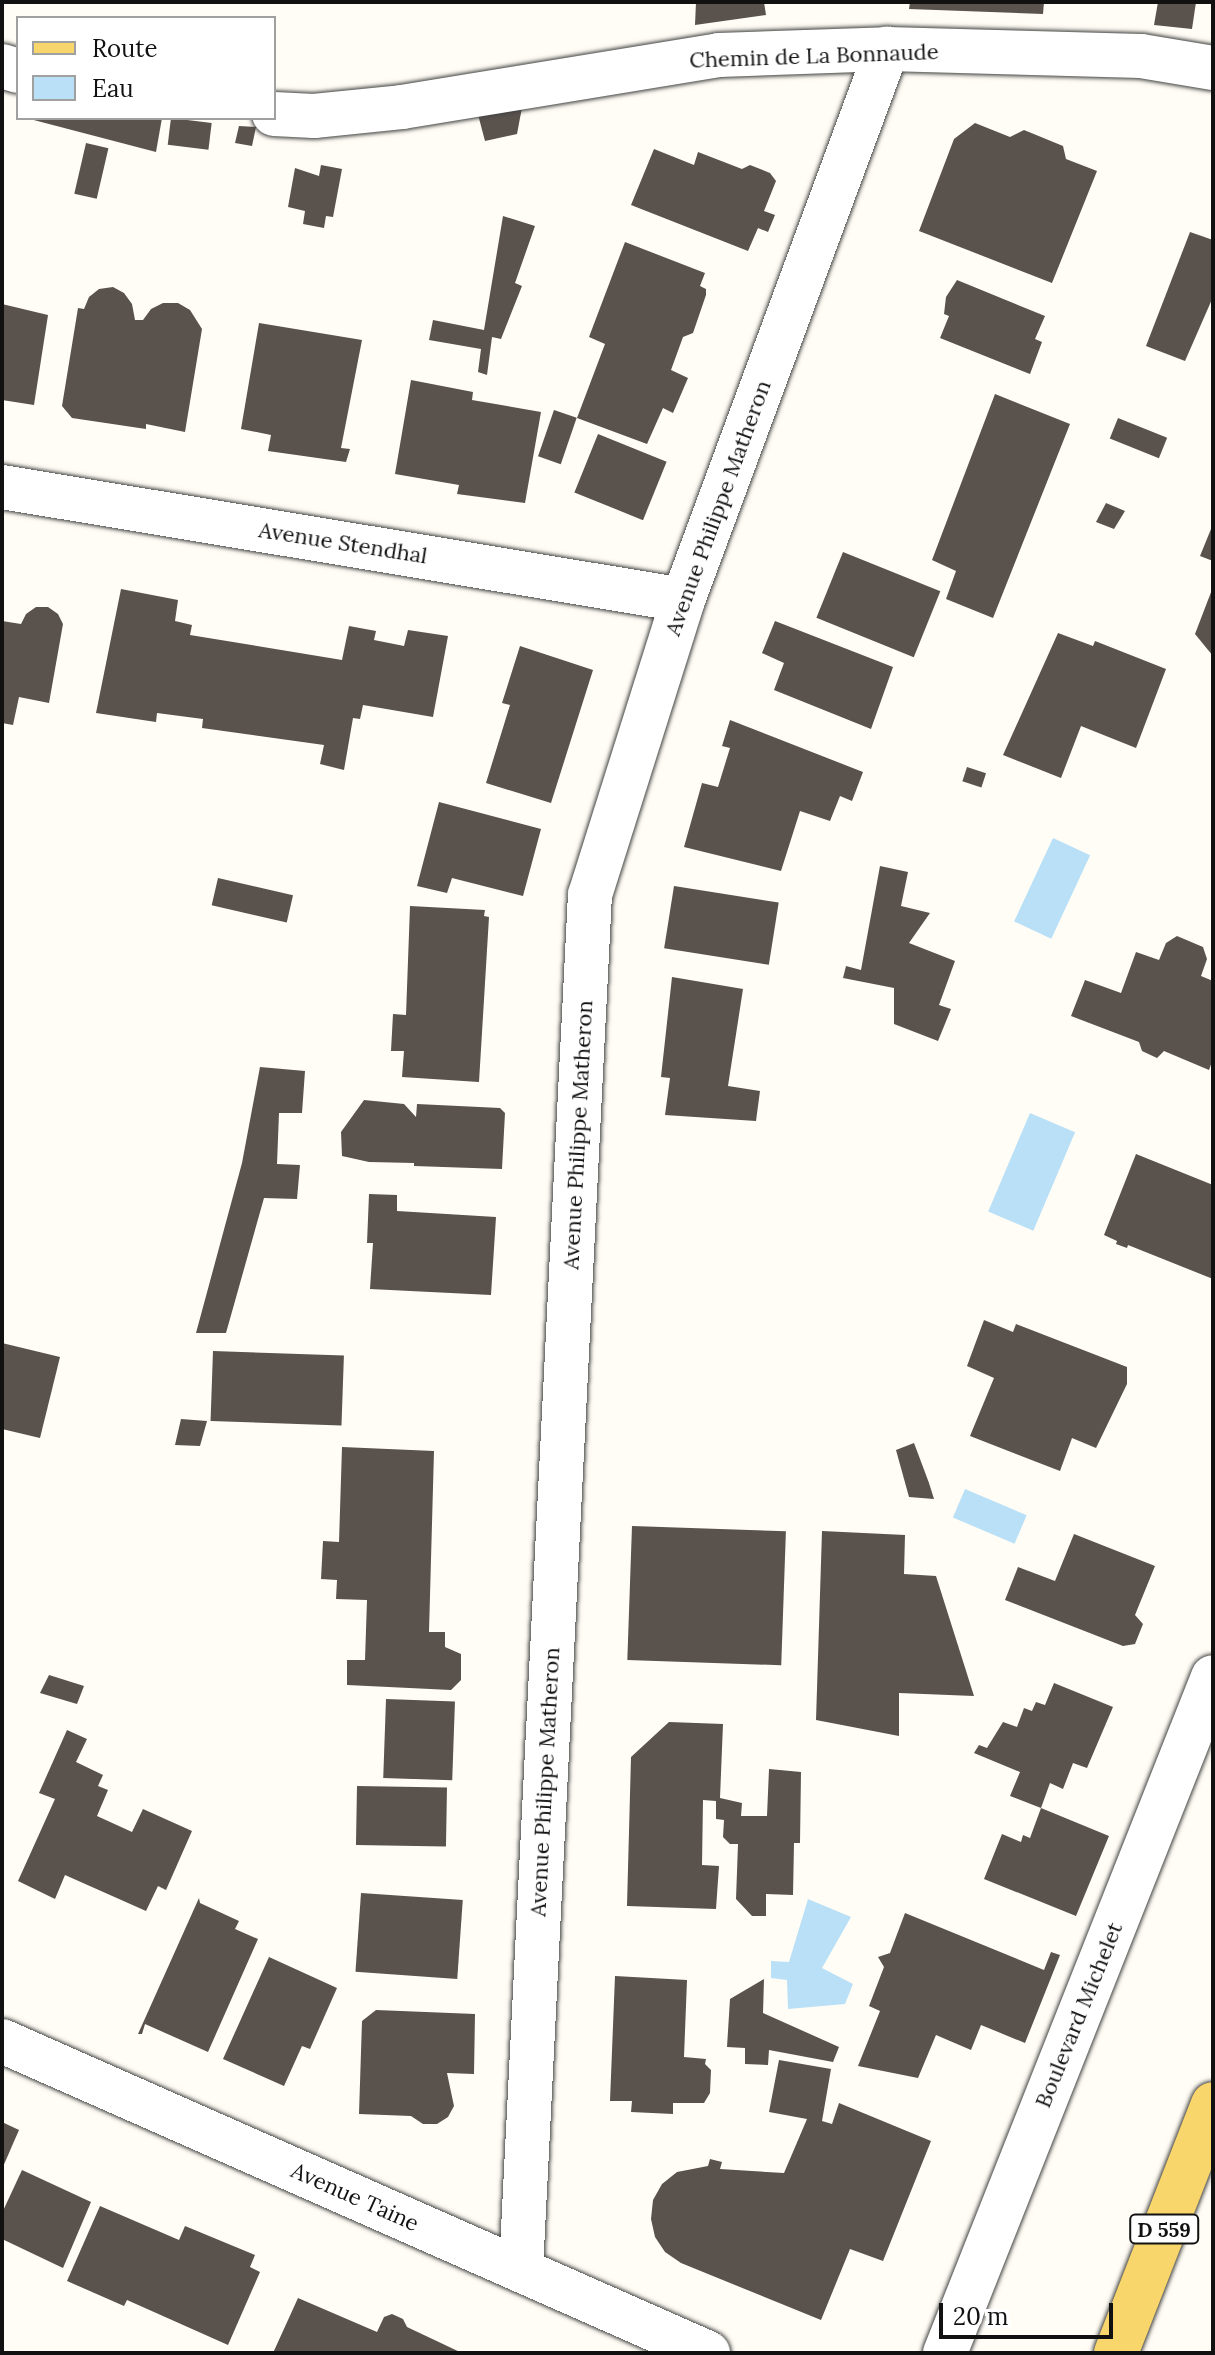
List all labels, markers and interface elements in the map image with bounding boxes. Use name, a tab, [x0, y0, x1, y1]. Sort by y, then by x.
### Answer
legend	[16, 16, 276, 120]
text: Route	[92, 33, 158, 64]
street label: Chemin de La Bonnaude	[689, 38, 939, 74]
text: Eau	[92, 73, 134, 104]
street label: Avenue Philippe Matheron	[659, 377, 777, 639]
street label: Avenue Stendhal	[257, 517, 429, 569]
street label: Avenue Philippe Matheron	[558, 1000, 598, 1270]
street label: Avenue Philippe Matheron	[525, 1647, 565, 1917]
street label: Boulevard Michelet	[1030, 1918, 1128, 2112]
street label: Avenue Taine	[287, 2157, 423, 2237]
road number: D 559	[1128, 2213, 1200, 2245]
scale bar	[943, 2287, 1117, 2337]
text: 20 m	[953, 2301, 1009, 2332]

